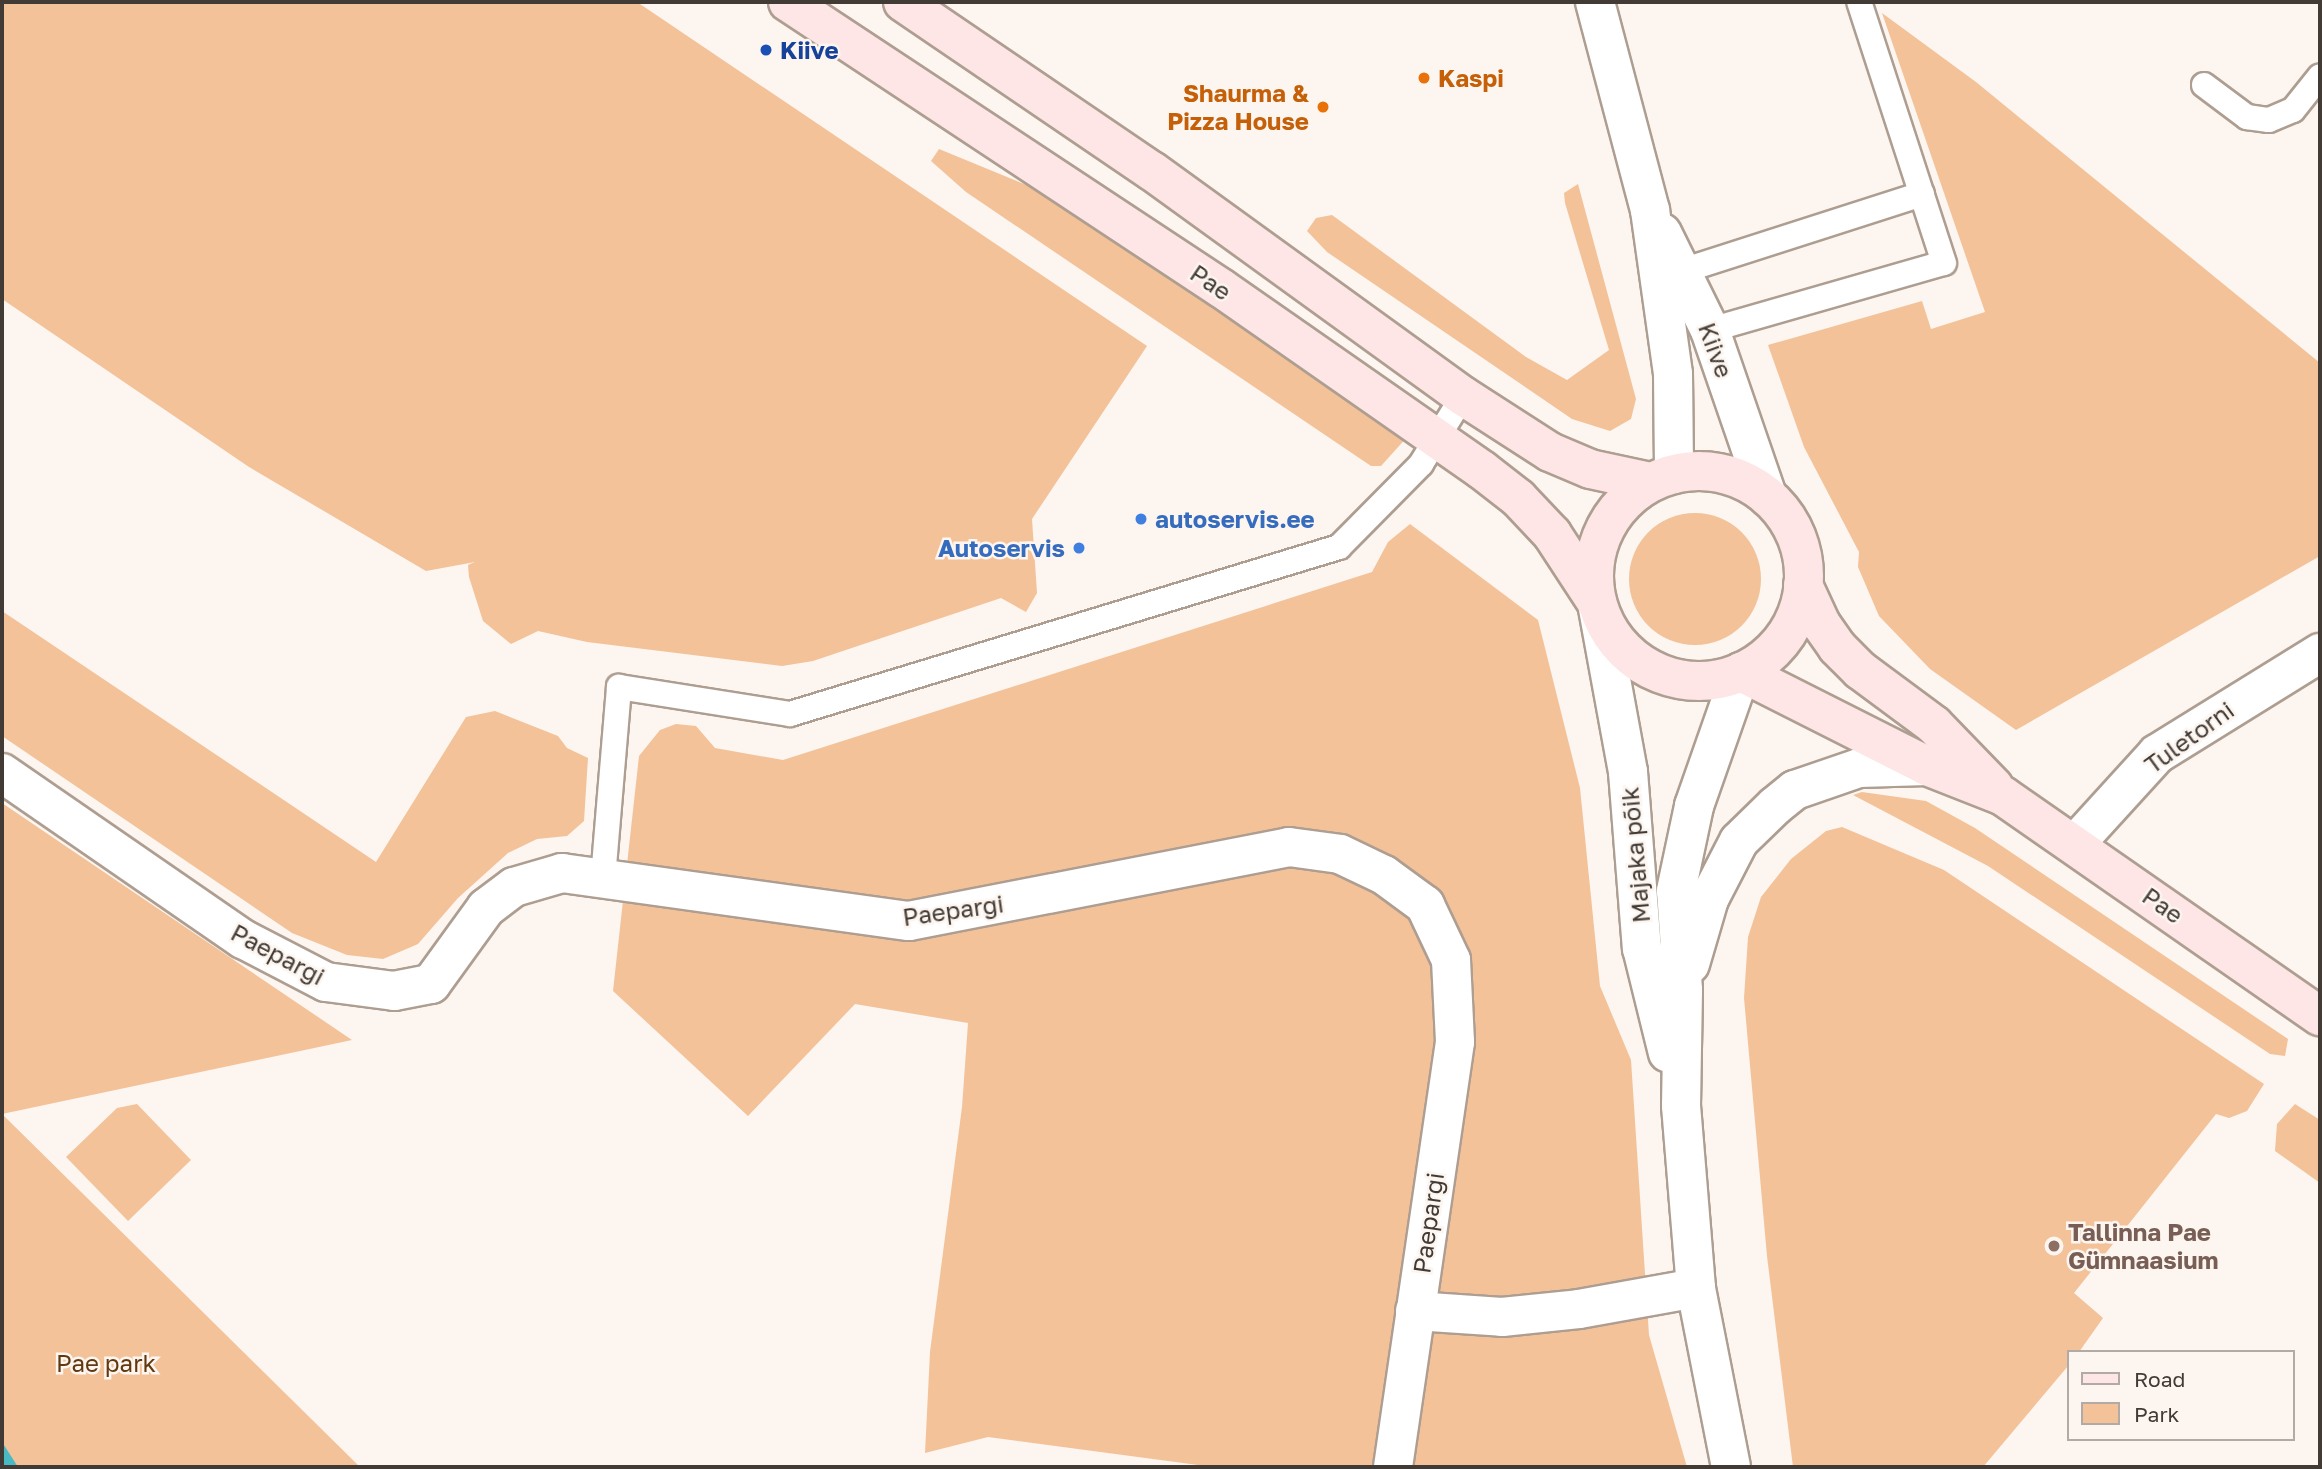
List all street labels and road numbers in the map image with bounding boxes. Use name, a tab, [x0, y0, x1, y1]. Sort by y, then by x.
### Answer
street label: Pae	[1185, 258, 1237, 306]
street label: Kiive	[1693, 319, 1739, 381]
street label: Tuletorni	[2139, 695, 2239, 779]
street label: Majaka põik	[1615, 786, 1655, 924]
street label: Pae	[2137, 881, 2189, 929]
street label: Paepargi	[901, 889, 1005, 931]
street label: Paepargi	[226, 917, 330, 991]
street label: Paepargi	[1407, 1171, 1449, 1275]

